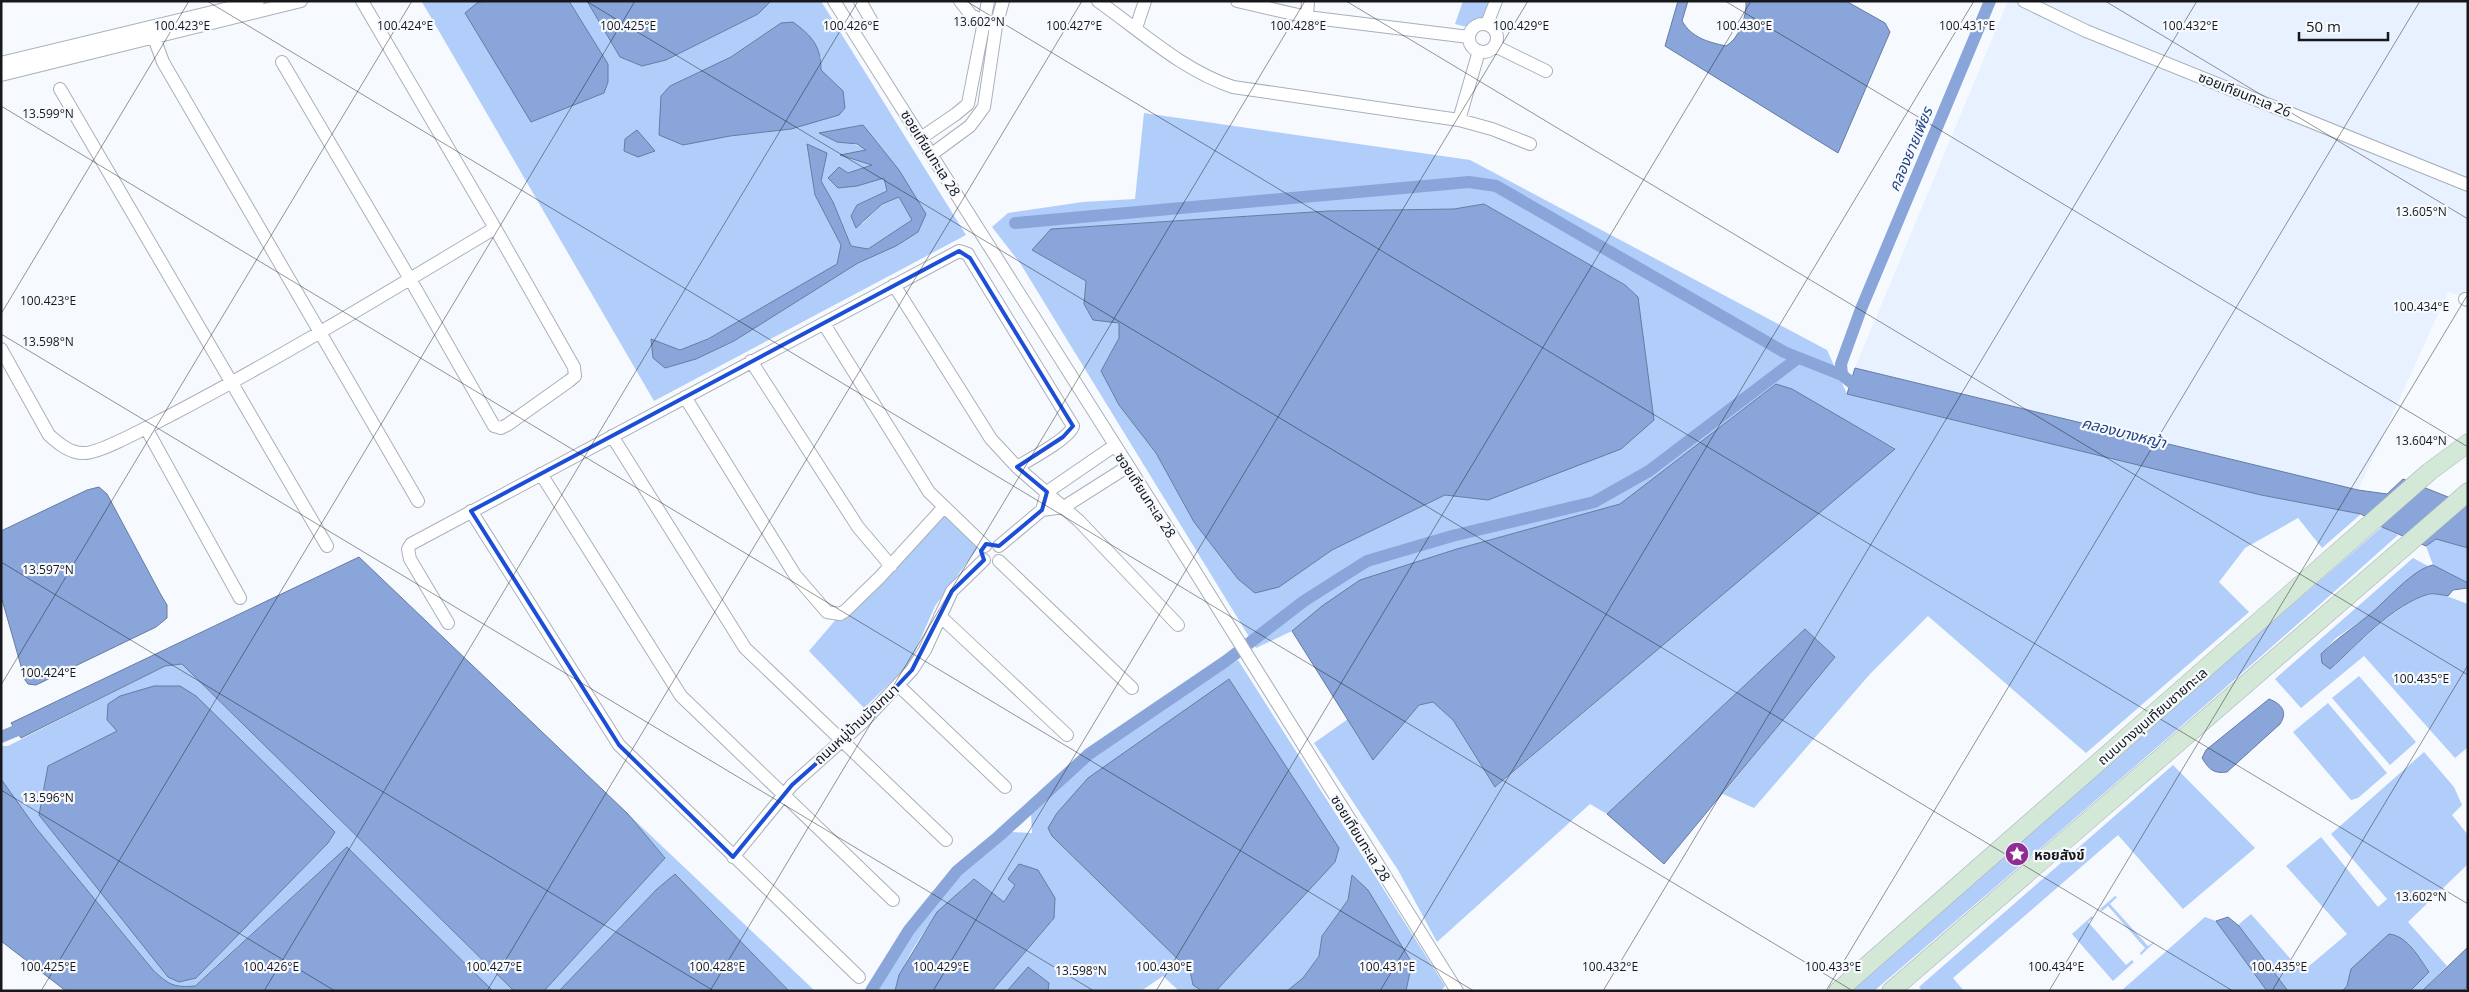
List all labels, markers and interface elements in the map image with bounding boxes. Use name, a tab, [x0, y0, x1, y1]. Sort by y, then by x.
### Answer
scale bar	[2299, 10, 2388, 42]
text: 13.602°N	[953, 13, 1005, 30]
text: 50 m	[2306, 16, 2341, 36]
text: 100.423°E	[154, 17, 210, 34]
text: 100.424°E	[377, 17, 433, 34]
text: 100.425°E	[600, 17, 656, 34]
text: 100.426°E	[823, 17, 879, 34]
text: 100.427°E	[1046, 17, 1102, 34]
text: 100.428°E	[1270, 17, 1326, 34]
text: 100.429°E	[1493, 17, 1549, 34]
text: 100.430°E	[1716, 17, 1772, 34]
text: 100.431°E	[1939, 17, 1995, 34]
text: 100.432°E	[2162, 17, 2218, 34]
street label: ซอยเทียนทะเล 26	[2196, 67, 2294, 121]
water label: คลองยายเพียร	[1883, 103, 1937, 194]
text: 13.599°N	[22, 105, 74, 122]
street label: ซอยเทียนทะเล 28	[897, 106, 965, 200]
text: 13.605°N	[2395, 203, 2447, 220]
text: 100.423°E	[20, 292, 76, 309]
text: 100.434°E	[2393, 298, 2449, 315]
text: 13.598°N	[22, 333, 74, 350]
water label: คลองบางหญ้า	[2080, 412, 2169, 452]
text: 13.604°N	[2395, 432, 2447, 449]
street label: ซอยเทียนทะเล 28	[1111, 448, 1181, 542]
text: 13.597°N	[22, 561, 74, 578]
street label: ถนนบางขุนเทียนชายทะเล	[2093, 663, 2211, 769]
text: 100.424°E	[20, 664, 76, 681]
text: 100.435°E	[2393, 670, 2449, 687]
street label: ถนนหมู่บ้านมัณฑนา	[809, 680, 903, 768]
text: 13.596°N	[22, 789, 74, 806]
street label: ซอยเทียนทะเล 28	[1327, 791, 1395, 885]
place icon: หอยสังข์	[2004, 841, 2030, 867]
place label: หอยสังข์	[2034, 845, 2085, 864]
text: 13.602°N	[2395, 888, 2447, 905]
text: 100.425°E	[20, 958, 76, 975]
text: 100.426°E	[243, 958, 299, 975]
text: 100.427°E	[466, 958, 522, 975]
text: 100.428°E	[689, 958, 745, 975]
text: 100.429°E	[913, 958, 969, 975]
text: 100.430°E	[1136, 958, 1192, 975]
text: 100.431°E	[1359, 958, 1415, 975]
text: 100.432°E	[1582, 958, 1638, 975]
text: 100.433°E	[1805, 958, 1861, 975]
text: 100.434°E	[2028, 958, 2084, 975]
text: 100.435°E	[2251, 958, 2307, 975]
text: 13.598°N	[1055, 962, 1107, 979]

